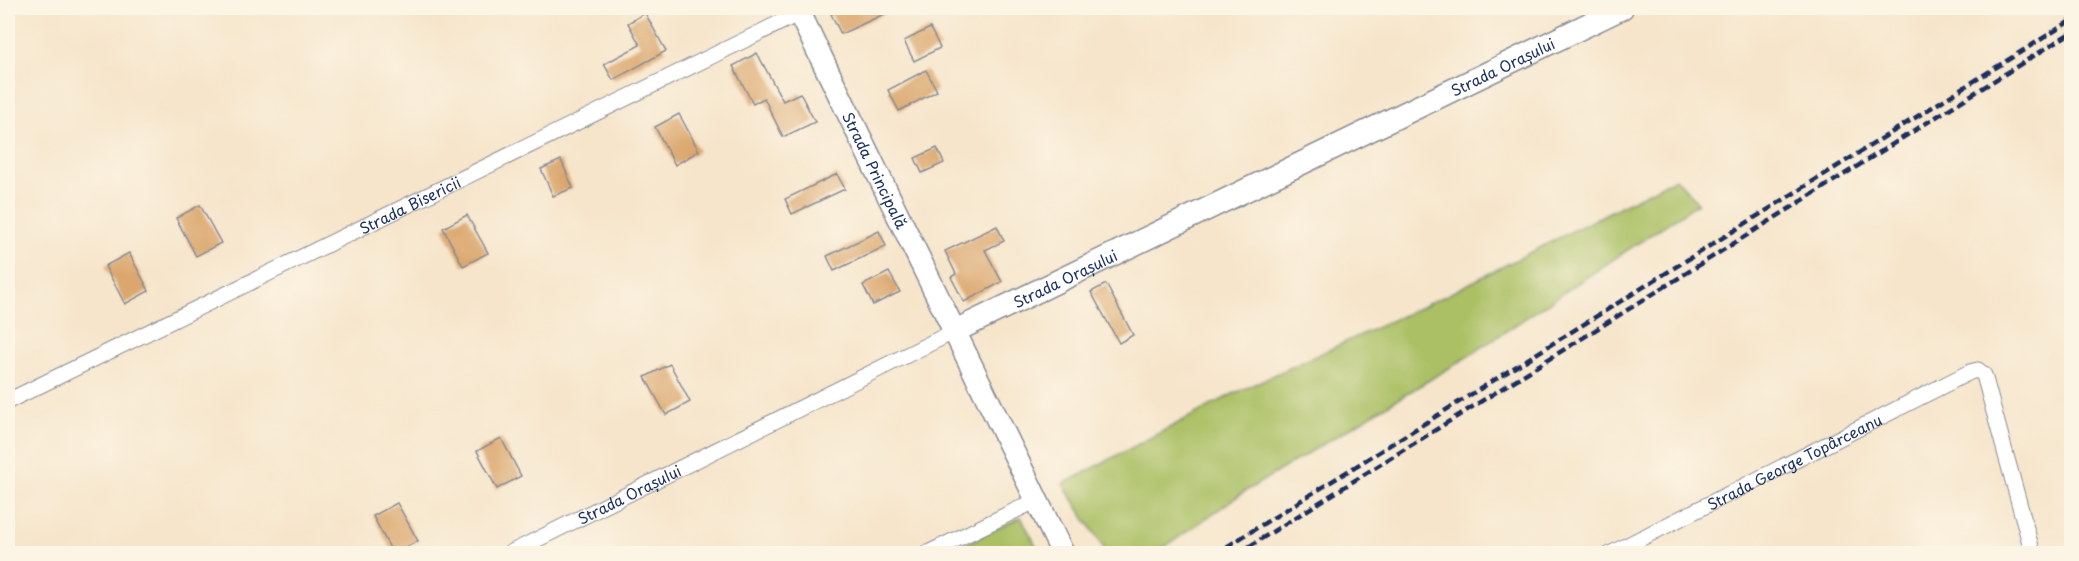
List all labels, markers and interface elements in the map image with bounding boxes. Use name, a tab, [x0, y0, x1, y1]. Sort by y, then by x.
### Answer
street label: Strada Orașului	[1446, 31, 1558, 101]
street label: Strada Principală	[838, 107, 914, 232]
street label: Strada Bisericii	[355, 170, 464, 239]
street label: Strada Orașului	[1009, 243, 1121, 313]
street label: Strada George Topârceanu	[1702, 407, 1885, 515]
street label: Strada Orașului	[573, 458, 685, 529]

